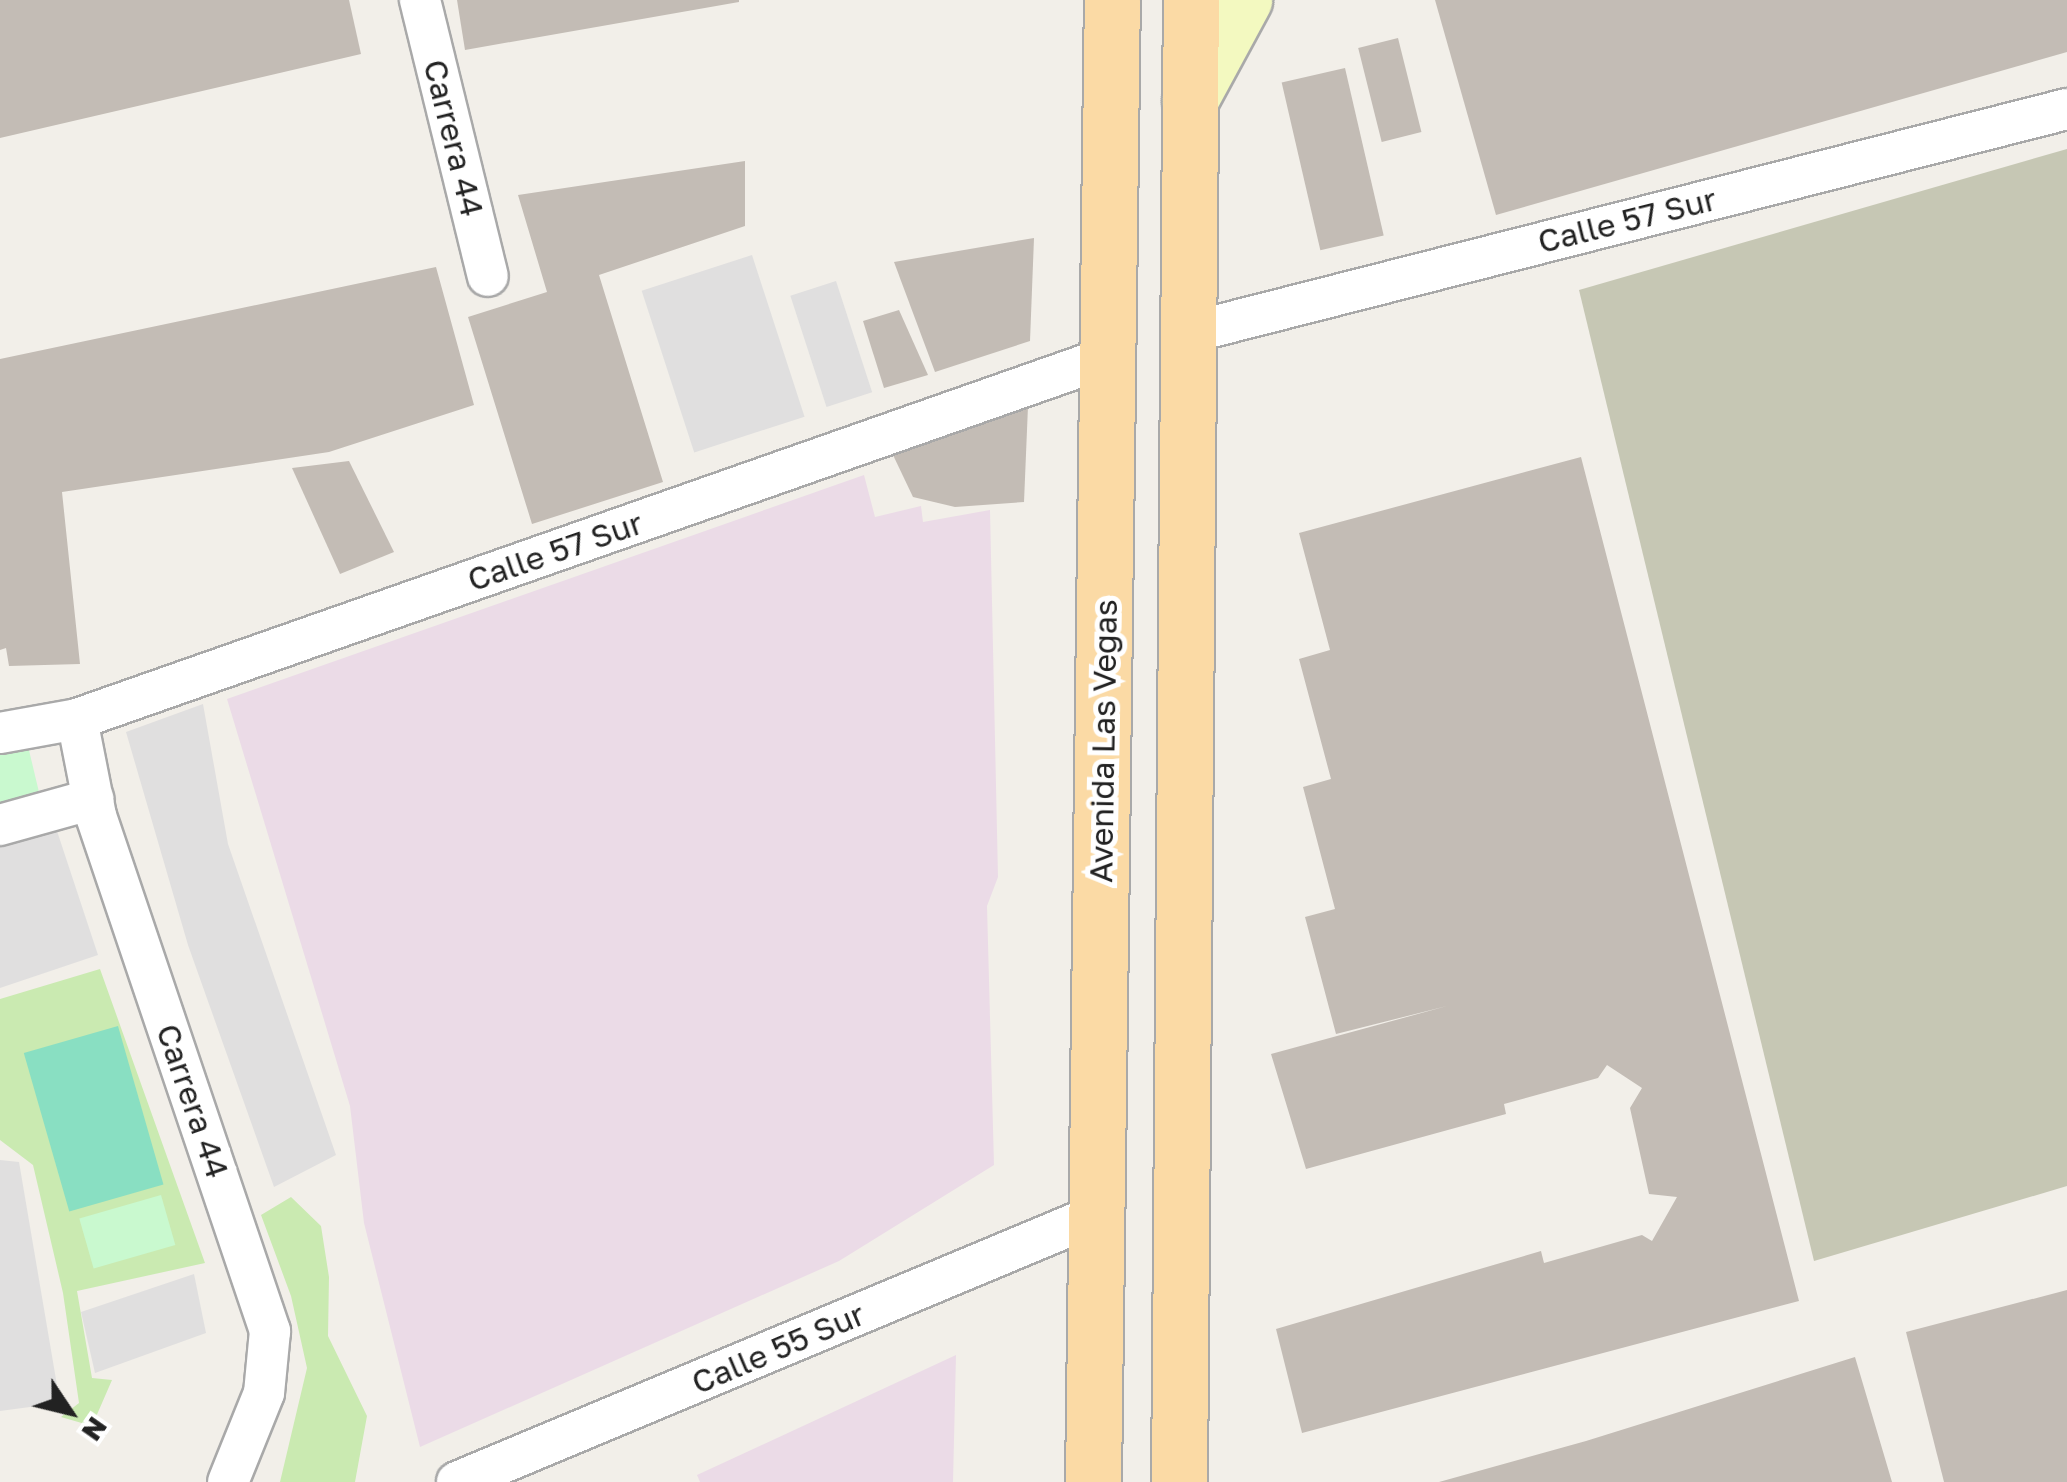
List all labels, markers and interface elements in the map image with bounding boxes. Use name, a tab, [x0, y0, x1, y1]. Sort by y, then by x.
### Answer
street label: Carrera 44	[416, 56, 492, 220]
street label: Calle 57 Sur	[1534, 179, 1720, 261]
street label: Calle 57 Sur	[463, 503, 647, 599]
street label: Avenida Las Vegas	[1081, 599, 1125, 883]
street label: Carrera 44	[149, 1019, 237, 1183]
street label: Calle 55 Sur	[686, 1294, 870, 1402]
north arrow	[20, 1362, 120, 1462]
text: N	[75, 1411, 115, 1448]

